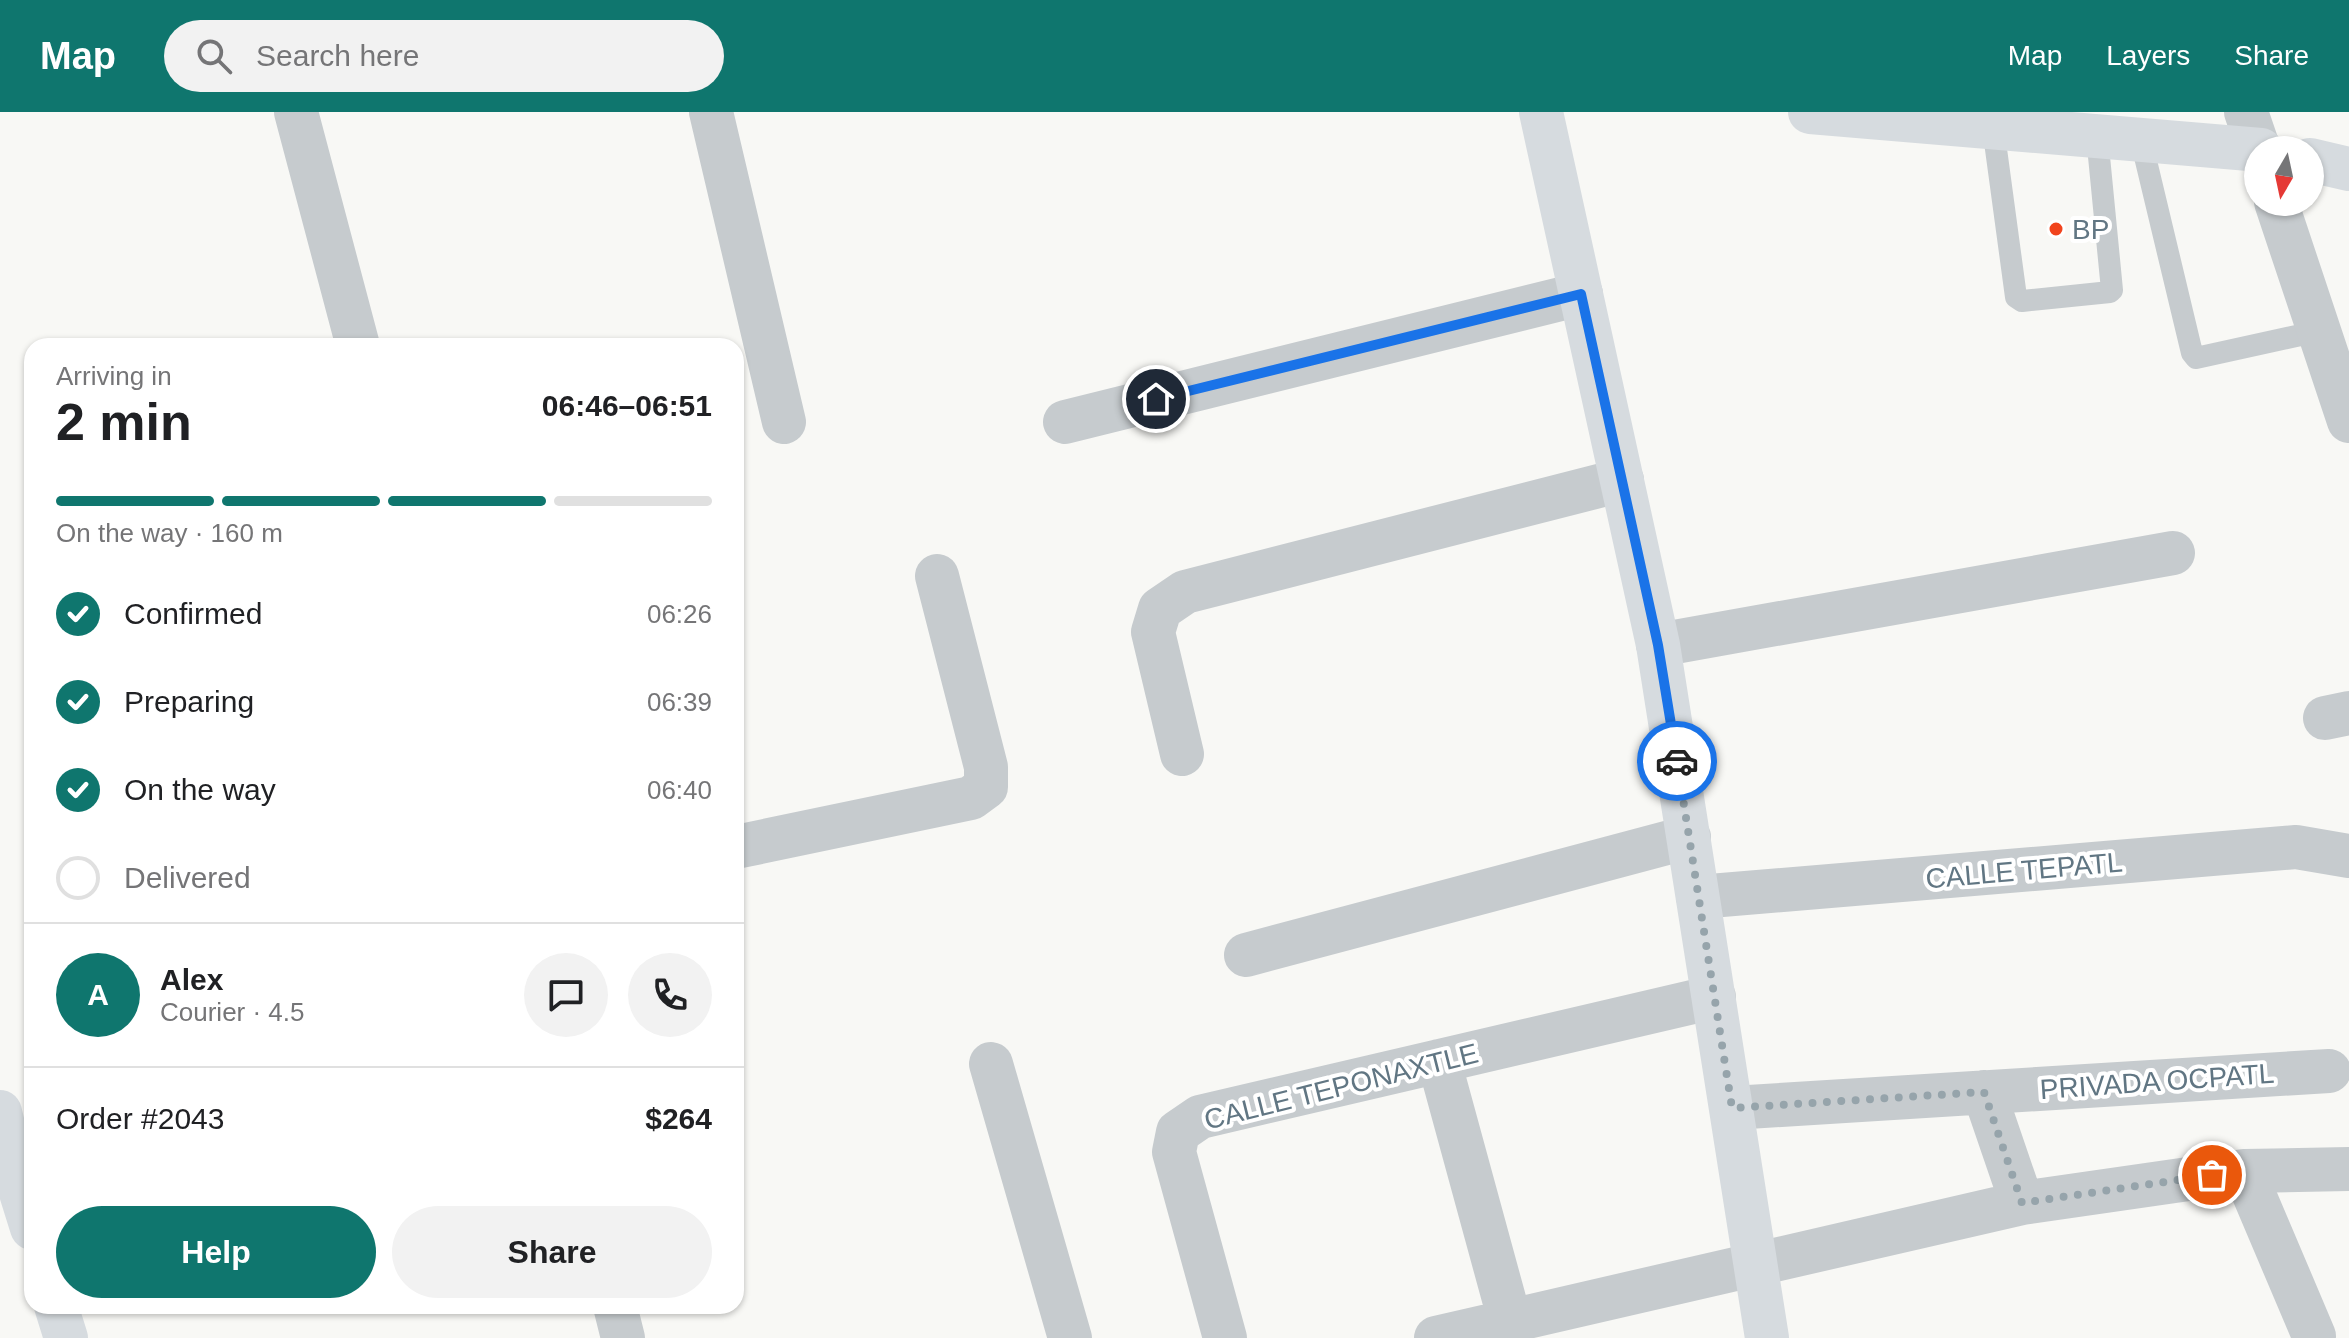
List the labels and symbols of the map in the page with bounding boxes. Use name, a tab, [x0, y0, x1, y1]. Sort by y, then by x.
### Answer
north arrow	[2244, 136, 2324, 216]
place label: BP	[2072, 214, 2109, 245]
marker: BP	[2047, 220, 2065, 238]
pin	[1122, 365, 1190, 433]
courier	[1637, 721, 1717, 801]
street label: CALLE TEPATL	[1924, 846, 2124, 895]
street label: CALLE TEPONAXTLE	[1201, 1037, 1481, 1136]
street label: PRIVADA OCPATL	[2039, 1058, 2275, 1105]
pin	[2178, 1141, 2246, 1209]

